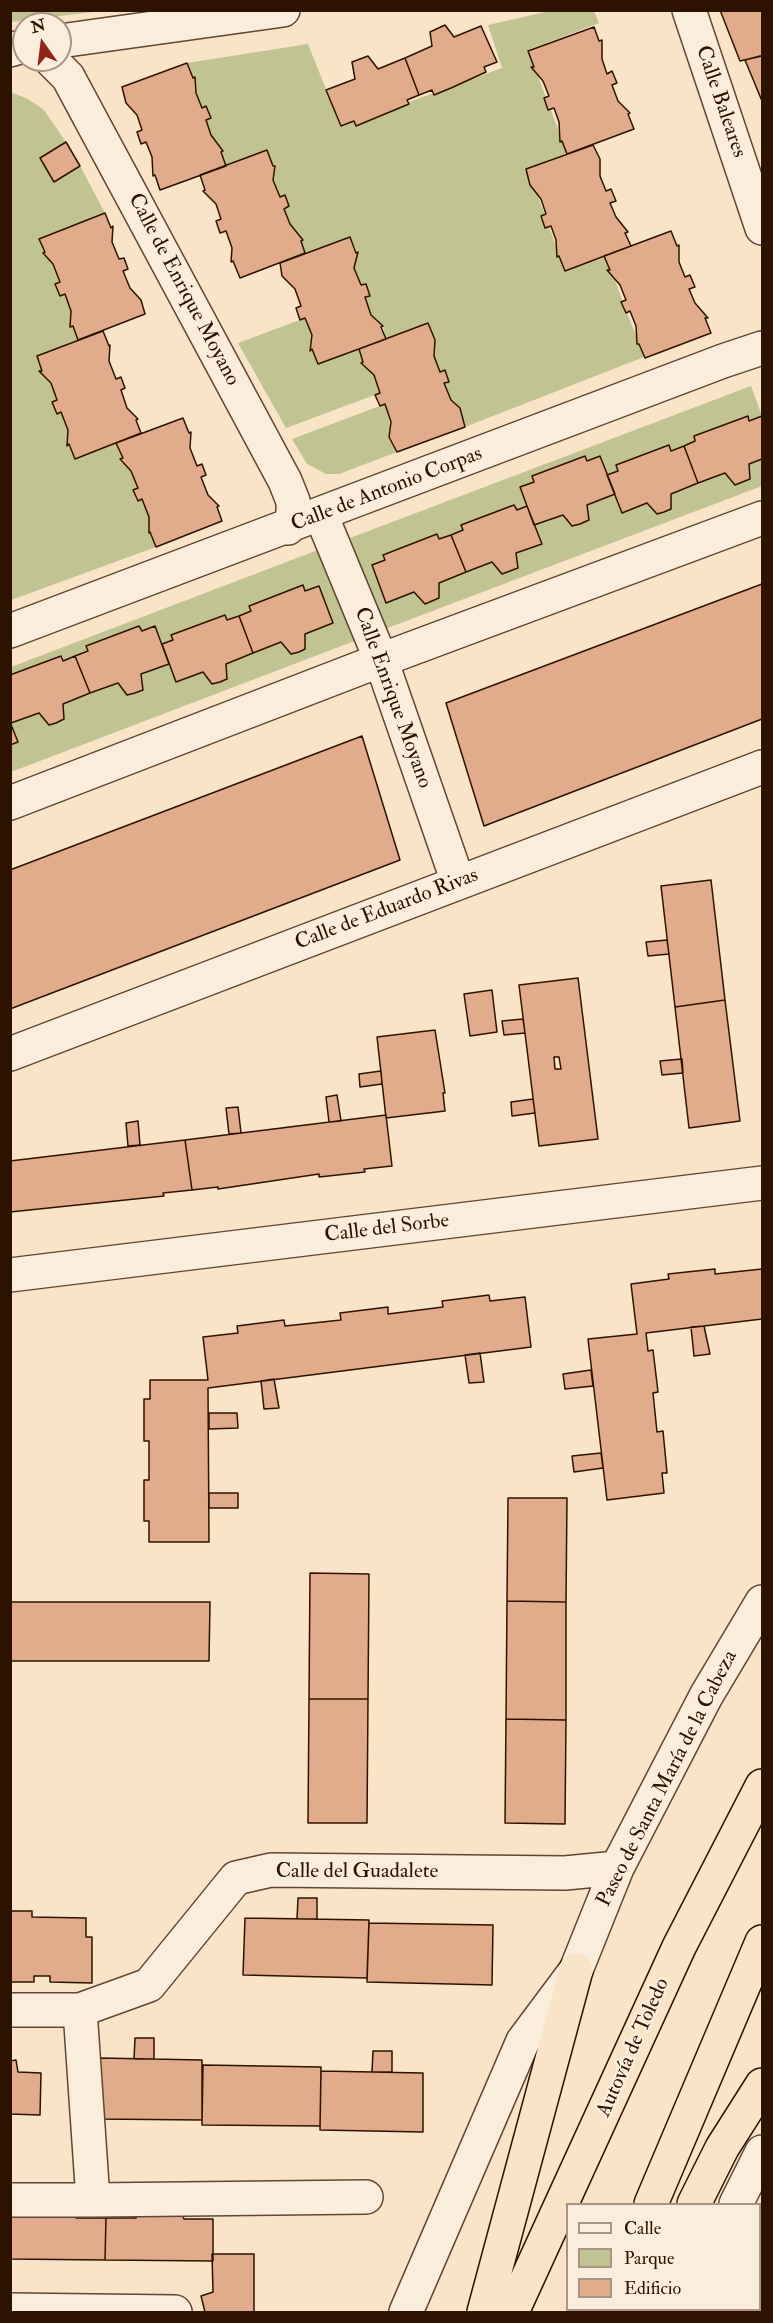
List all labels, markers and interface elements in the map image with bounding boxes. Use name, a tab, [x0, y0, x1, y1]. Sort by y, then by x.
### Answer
north arrow	[12, 12, 72, 72]
text: N	[29, 15, 47, 38]
street label: Calle Baleares	[689, 43, 751, 161]
street label: Calle de Enrique Moyano	[122, 190, 244, 390]
street label: Calle de Antonio Corpas	[288, 442, 486, 538]
street label: Calle Enrique Moyano	[348, 604, 436, 792]
street label: Calle de Eduardo Rivas	[292, 863, 482, 957]
street label: Calle del Sorbe	[323, 1209, 451, 1249]
street label: Paseo de Santa María de la Cabeza	[592, 1647, 744, 1911]
street label: Calle del Guadalete	[276, 1859, 438, 1885]
street label: Autovía de Toledo	[592, 1975, 676, 2121]
legend	[566, 2203, 761, 2311]
text: Calle	[624, 2217, 661, 2240]
text: Parque	[624, 2247, 674, 2270]
text: Edificio	[624, 2277, 681, 2300]

